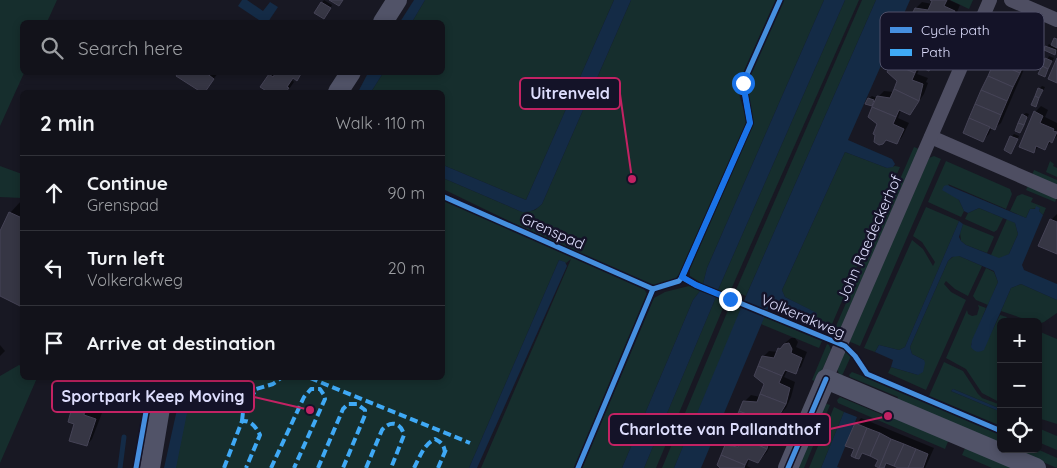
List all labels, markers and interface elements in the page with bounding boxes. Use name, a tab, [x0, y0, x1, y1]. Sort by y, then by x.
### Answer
legend	[880, 12, 1044, 70]
search box	[20, 20, 445, 75]
text: Cycle path	[921, 21, 990, 39]
icon: search	[38, 34, 66, 62]
text: Search here	[78, 36, 183, 60]
text: Path	[921, 43, 950, 61]
route start	[732, 72, 755, 95]
callout: Uitrenveld	[520, 78, 620, 109]
text: Uitrenveld	[530, 83, 610, 103]
text: 2 min	[40, 110, 95, 136]
text: Walk · 110 m	[336, 113, 425, 133]
text: Continue	[87, 171, 168, 195]
street label: John Raedeckerhof	[832, 171, 906, 304]
icon: ahead	[40, 179, 68, 207]
text: 90 m	[388, 183, 425, 203]
text: Grenspad	[87, 195, 159, 215]
street label: Grenspad	[518, 209, 588, 253]
text: Turn left	[87, 246, 165, 270]
icon: left	[40, 254, 68, 282]
text: 20 m	[388, 258, 425, 278]
text: Volkerakweg	[87, 270, 183, 290]
route end	[719, 288, 742, 311]
street label: Volkerakweg	[758, 290, 848, 342]
map controls	[997, 318, 1042, 453]
button: +	[997, 318, 1042, 363]
icon: arrive	[40, 329, 68, 357]
text: Arrive at destination	[87, 331, 276, 355]
button: −	[997, 363, 1042, 408]
callout: Sportpark Keep Moving	[52, 381, 254, 412]
text: Sportpark Keep Moving	[62, 386, 244, 406]
button: locate	[997, 408, 1042, 453]
callout: Charlotte van Pallandthof	[609, 414, 830, 445]
text: Charlotte van Pallandthof	[619, 419, 821, 439]

